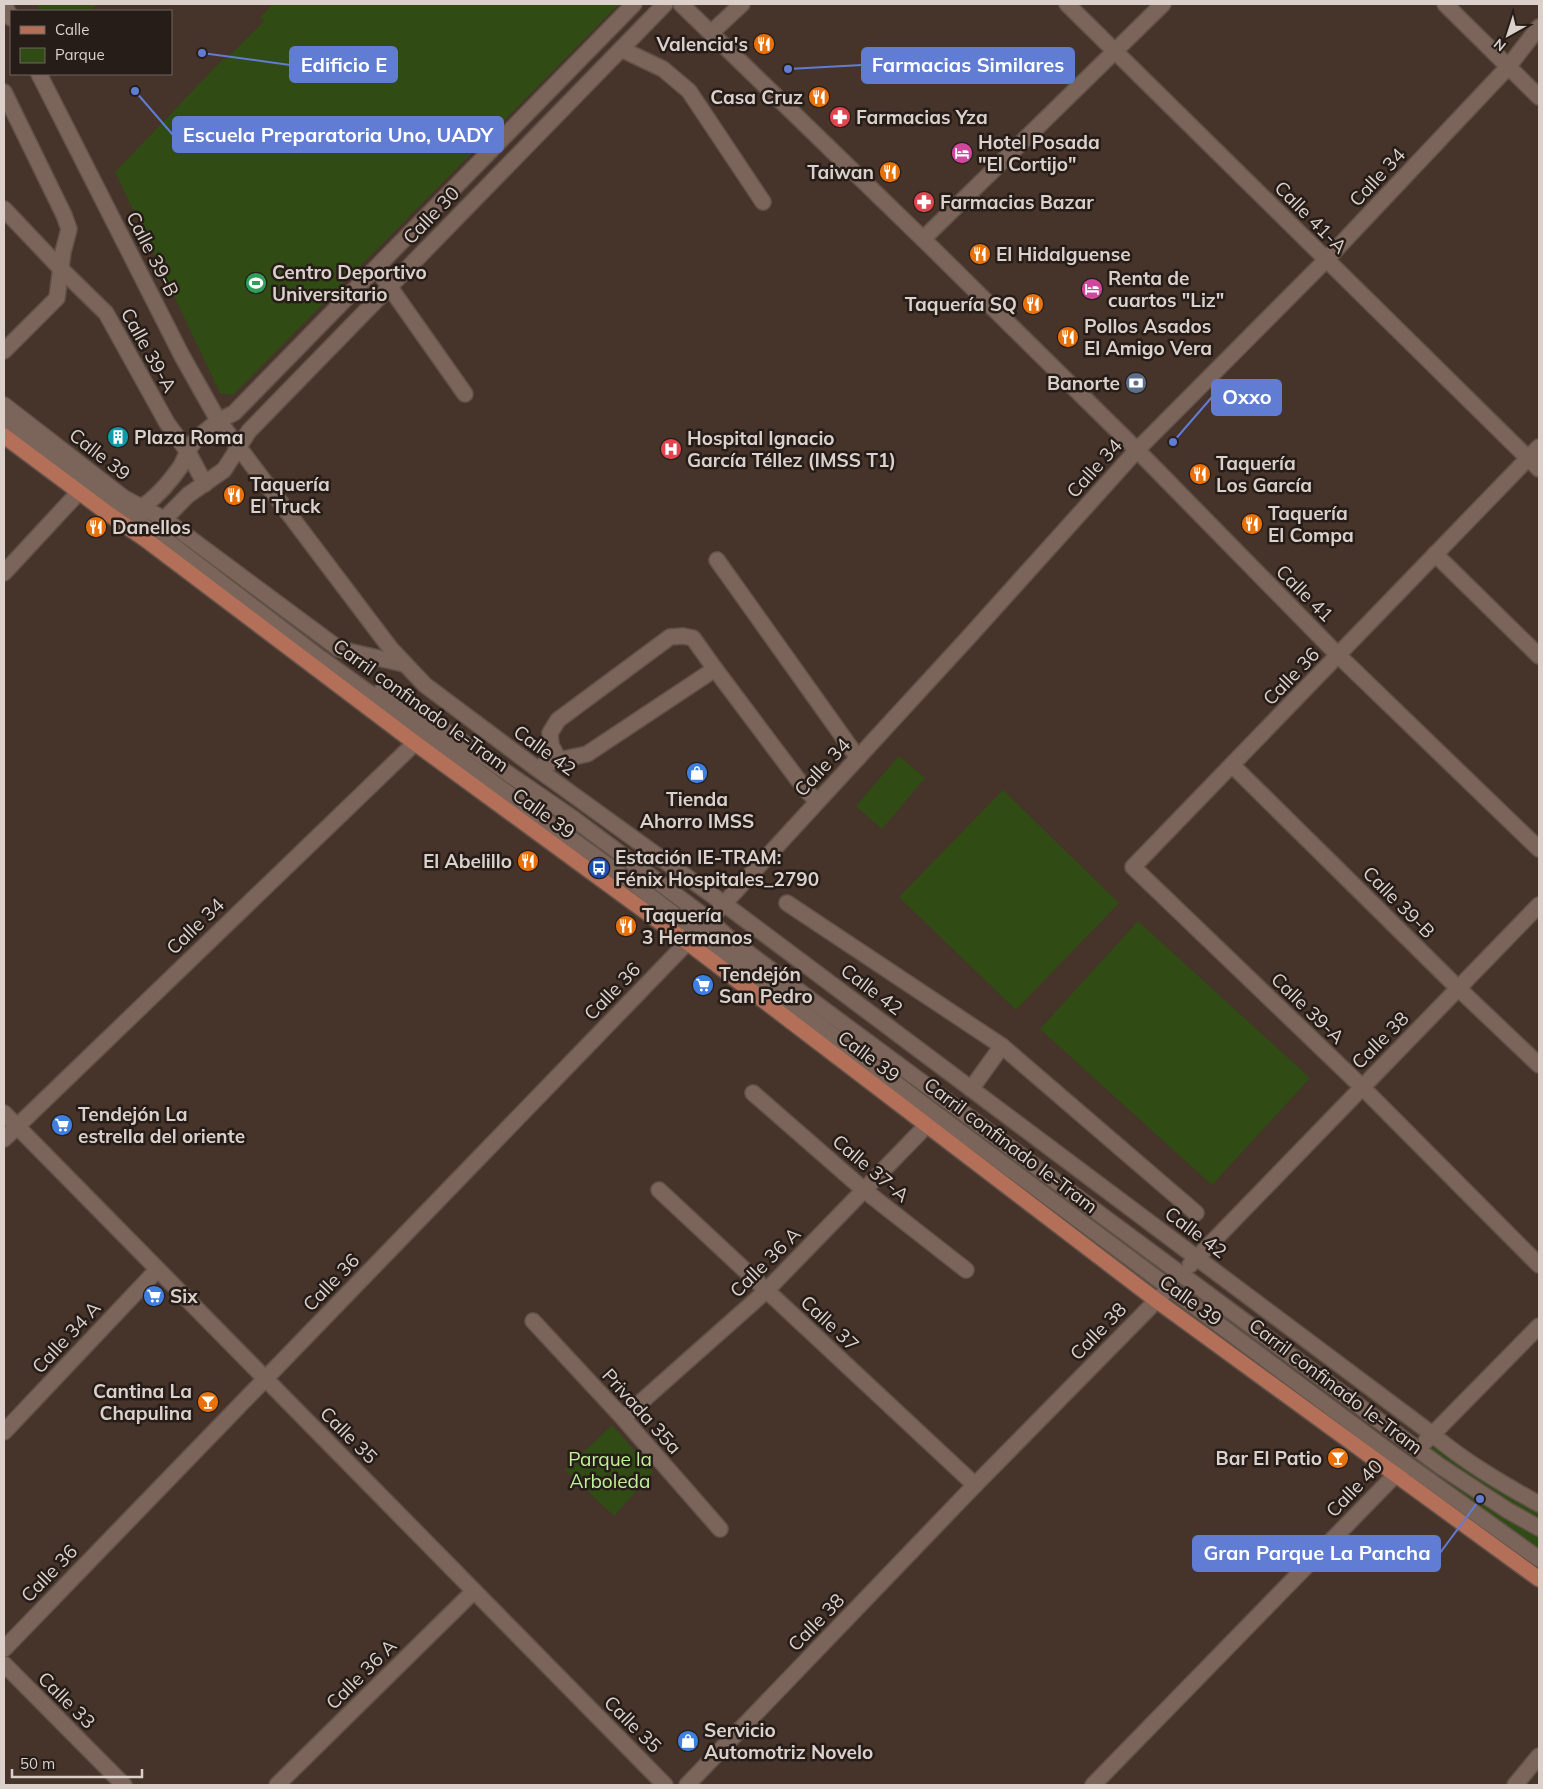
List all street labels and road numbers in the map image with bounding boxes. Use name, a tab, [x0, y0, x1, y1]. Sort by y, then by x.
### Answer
street label: Calle 34	[1344, 143, 1410, 211]
street label: Calle 41-A	[1270, 176, 1352, 258]
street label: Calle 30	[398, 181, 464, 249]
street label: Calle 39-B	[121, 207, 185, 301]
street label: Calle 39-A	[116, 304, 182, 396]
street label: Calle 39	[65, 423, 135, 485]
street label: Calle 34	[1061, 434, 1127, 502]
street label: Calle 41	[1271, 559, 1339, 627]
street label: Carril confinado Ie-Tram	[328, 633, 514, 777]
street label: Calle 36	[1258, 642, 1324, 710]
street label: Calle 42	[509, 719, 581, 781]
street label: Calle 34	[789, 733, 855, 801]
street label: Calle 39	[508, 782, 580, 844]
street label: Calle 39-B	[1358, 861, 1440, 943]
street label: Calle 34	[161, 893, 229, 959]
street label: Calle 36	[579, 957, 645, 1025]
street label: Calle 42	[836, 958, 908, 1020]
street label: Calle 39-A	[1266, 967, 1350, 1049]
street label: Calle 38	[1346, 1006, 1414, 1074]
street label: Calle 39	[833, 1025, 905, 1087]
street label: Carril confinado Ie-Tram	[919, 1072, 1103, 1218]
street label: Calle 37-A	[828, 1129, 914, 1207]
street label: Calle 42	[1160, 1201, 1232, 1263]
street label: Calle 36 A	[725, 1222, 805, 1302]
street label: Calle 36	[298, 1248, 364, 1316]
street label: Calle 39	[1155, 1269, 1227, 1331]
street label: Calle 37	[796, 1290, 864, 1356]
street label: Calle 34 A	[26, 1296, 106, 1378]
street label: Calle 38	[1065, 1297, 1131, 1365]
street label: Carril confinado Ie-Tram	[1244, 1313, 1428, 1459]
street label: Privada 35a	[597, 1363, 687, 1459]
street label: Calle 35	[315, 1401, 383, 1469]
street label: Calle 40	[1321, 1454, 1387, 1522]
street label: Calle 36	[16, 1539, 82, 1607]
street label: Calle 38	[783, 1588, 849, 1656]
street label: Calle 36 A	[321, 1634, 401, 1714]
street label: Calle 33	[33, 1666, 101, 1734]
street label: Calle 35	[599, 1690, 667, 1758]

